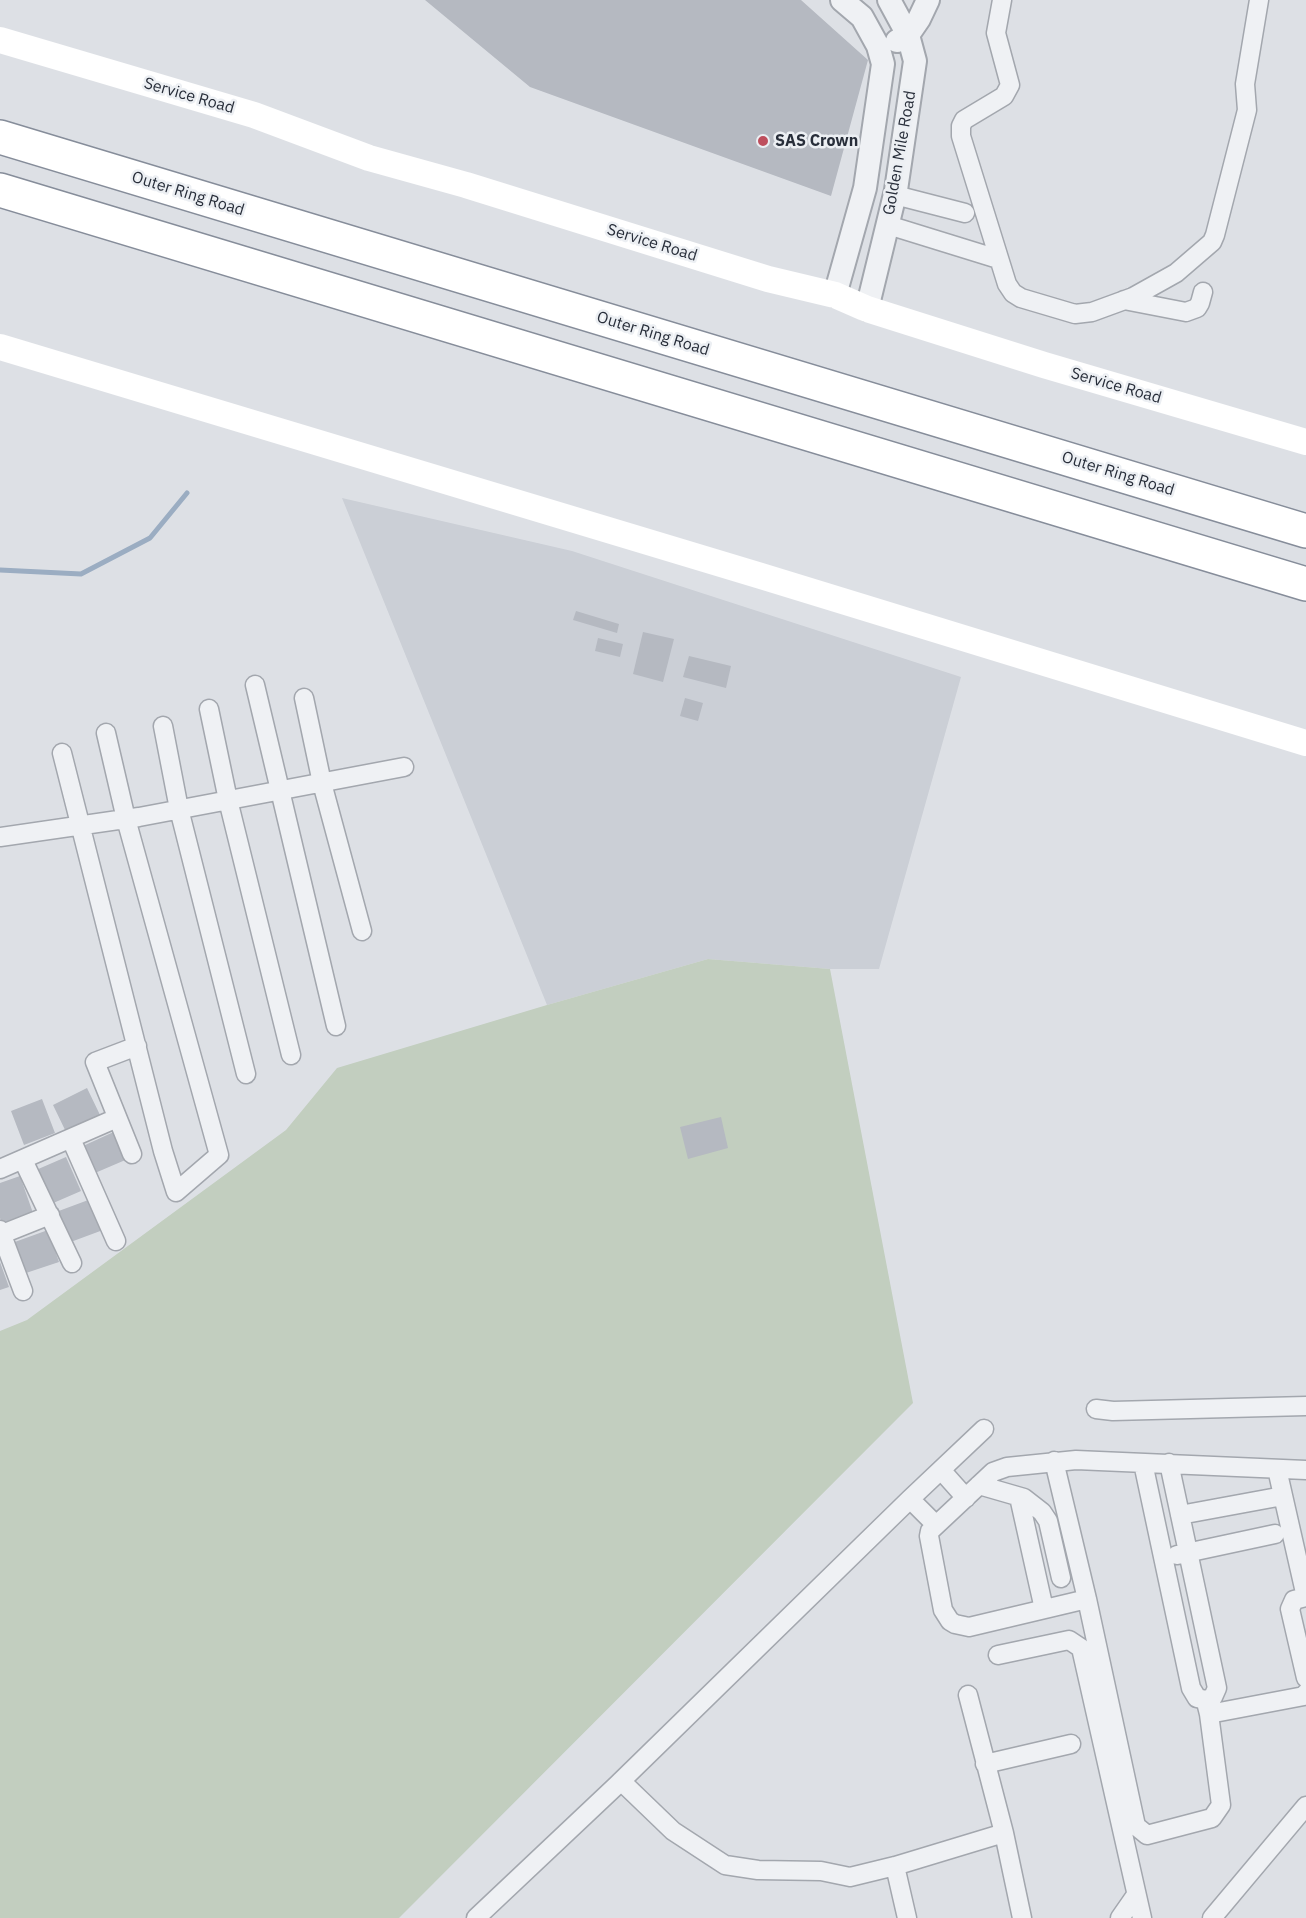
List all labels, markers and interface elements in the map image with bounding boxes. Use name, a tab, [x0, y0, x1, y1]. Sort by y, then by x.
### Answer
street label: Service Road	[142, 74, 236, 118]
street label: Golden Mile Road	[880, 89, 920, 217]
place label: SAS Crown	[775, 131, 858, 151]
marker: SAS Crown	[756, 134, 770, 148]
street label: Outer Ring Road	[129, 168, 247, 220]
street label: Service Road	[605, 220, 699, 266]
street label: Outer Ring Road	[594, 308, 712, 360]
street label: Service Road	[1069, 364, 1163, 408]
street label: Outer Ring Road	[1059, 448, 1177, 500]

